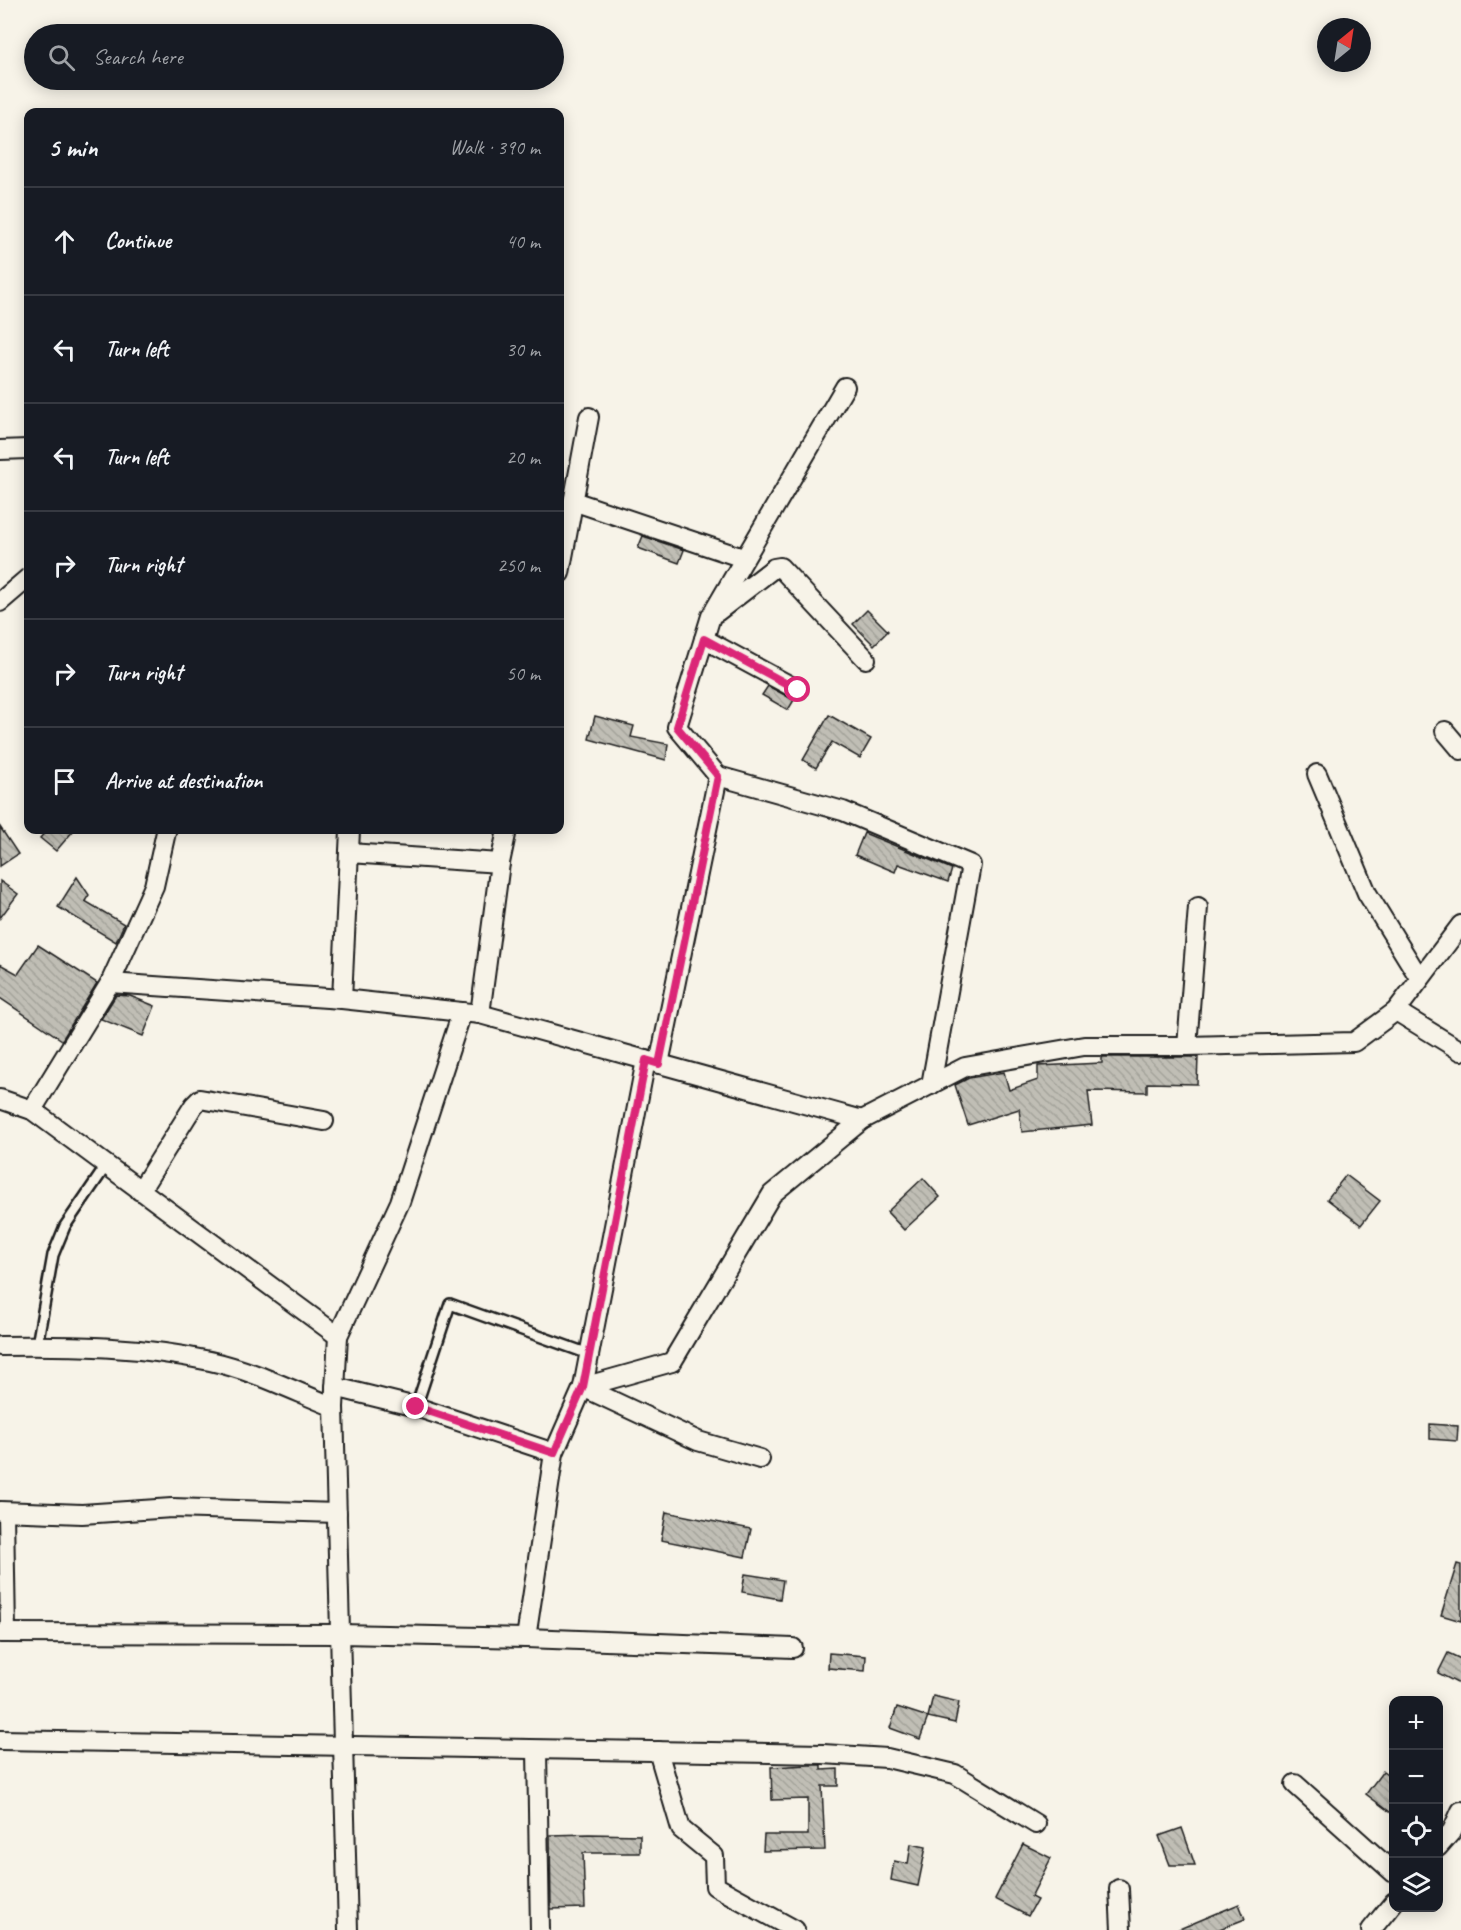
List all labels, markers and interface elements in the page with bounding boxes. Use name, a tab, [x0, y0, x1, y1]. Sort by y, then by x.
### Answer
north arrow	[1317, 18, 1371, 72]
search box	[24, 24, 564, 90]
icon: search	[45, 41, 78, 74]
text: Search here	[93, 43, 183, 71]
text: 5 min	[48, 131, 97, 164]
text: Walk · 390 m	[450, 135, 540, 160]
icon: ahead	[48, 225, 81, 258]
text: Continue	[105, 227, 171, 255]
text: 40 m	[506, 229, 540, 254]
icon: left	[48, 333, 81, 366]
text: Turn left	[105, 335, 169, 363]
text: 30 m	[506, 337, 540, 362]
icon: left	[48, 441, 81, 474]
text: Turn left	[105, 443, 169, 471]
text: 20 m	[506, 445, 540, 470]
icon: right	[48, 549, 81, 582]
text: Turn right	[105, 551, 182, 579]
text: 250 m	[497, 553, 540, 578]
icon: right	[48, 657, 81, 690]
text: Turn right	[105, 659, 182, 687]
text: 50 m	[506, 661, 540, 686]
route start	[784, 676, 810, 702]
icon: arrive	[48, 765, 81, 798]
text: Arrive at destination	[105, 767, 262, 795]
route end	[402, 1393, 428, 1419]
map controls	[1389, 1696, 1443, 1912]
button: +	[1389, 1696, 1443, 1750]
button: −	[1389, 1750, 1443, 1804]
button: locate	[1389, 1804, 1443, 1858]
button: layers	[1389, 1858, 1443, 1912]

